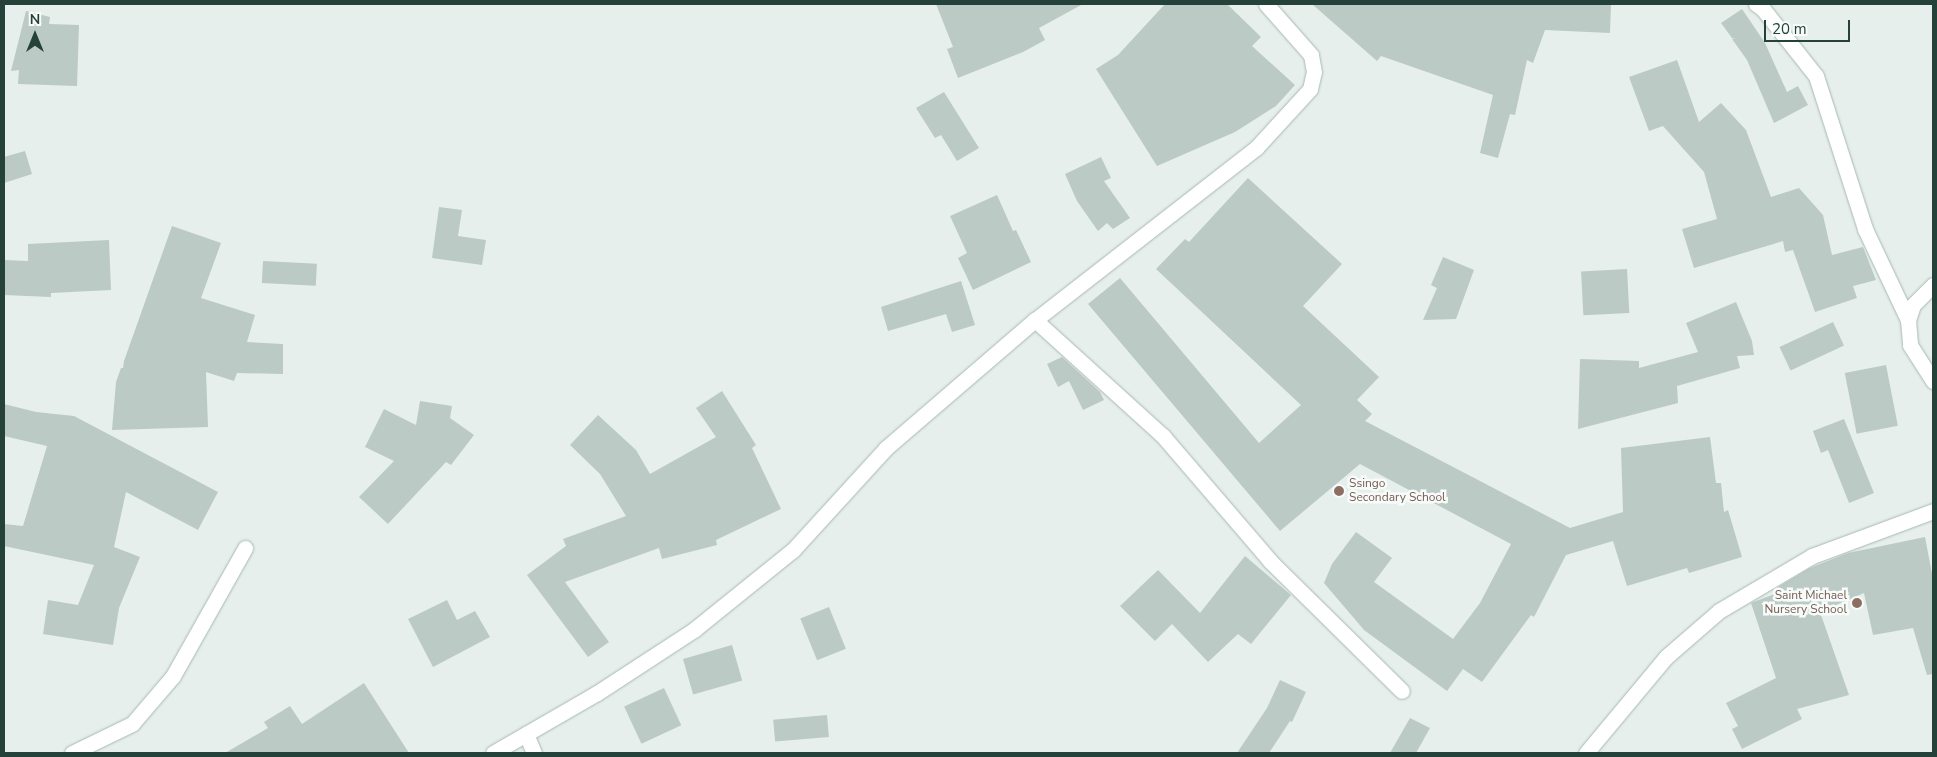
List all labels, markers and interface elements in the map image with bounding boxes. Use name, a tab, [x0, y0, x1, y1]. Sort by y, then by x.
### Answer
north arrow	[10, 10, 60, 60]
text: N	[30, 10, 40, 29]
scale bar	[1767, 10, 1853, 42]
text: 20 m	[1772, 19, 1807, 39]
place label: Ssingo Secondary School	[1349, 477, 1446, 505]
marker: Ssingo Secondary School	[1333, 485, 1345, 497]
place label: Saint Michael Nursery School	[1764, 589, 1847, 617]
marker: Saint Michael Nursery School	[1851, 597, 1863, 609]

